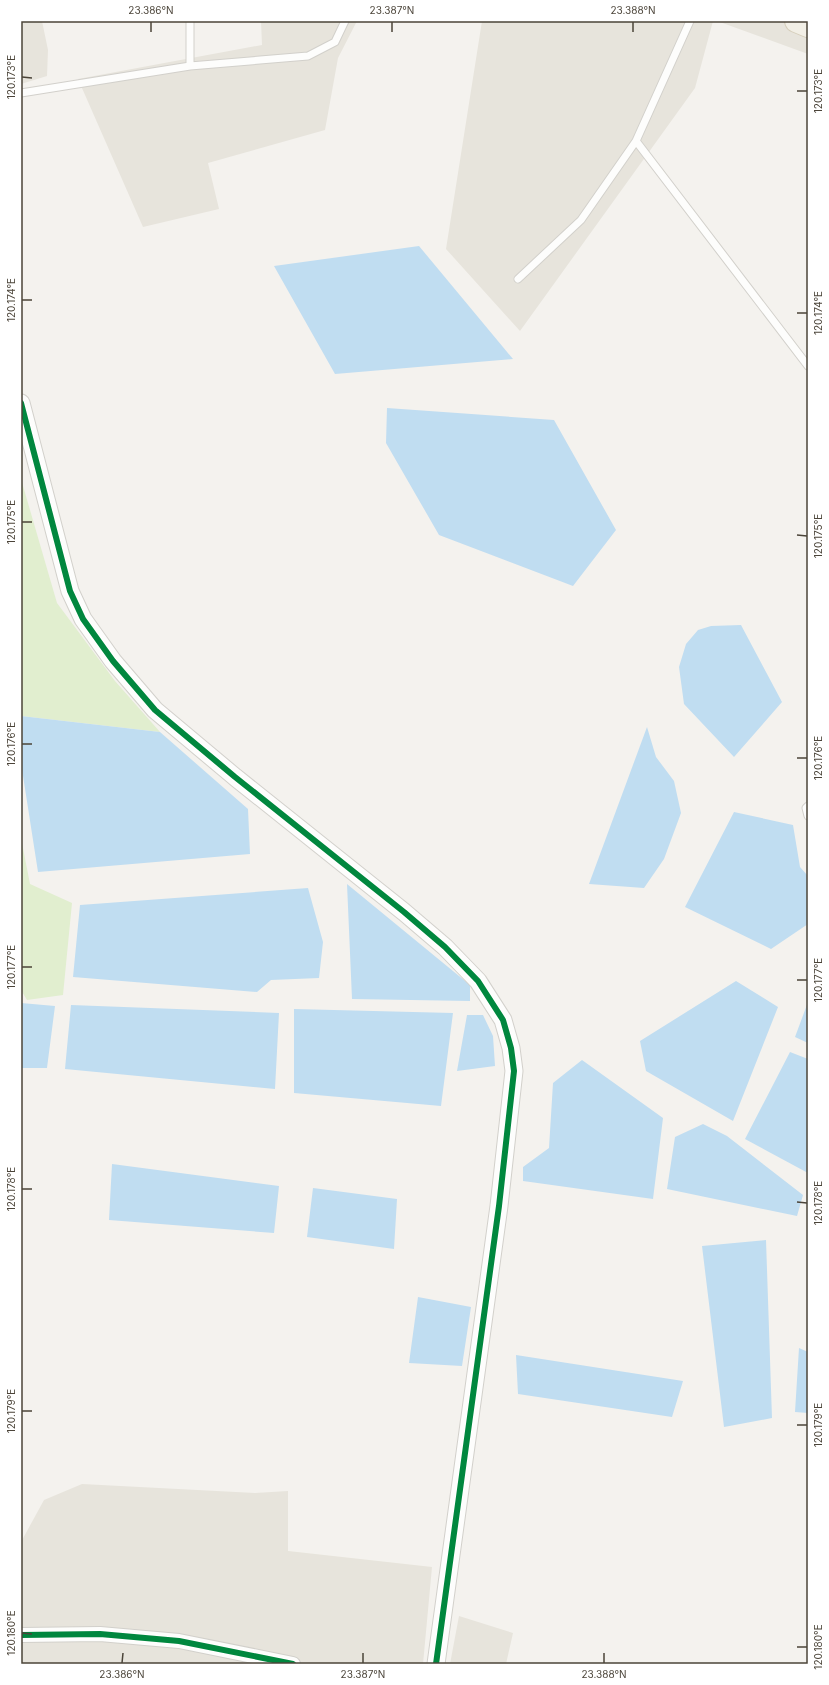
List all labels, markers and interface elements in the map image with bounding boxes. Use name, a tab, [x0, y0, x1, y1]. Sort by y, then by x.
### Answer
text: 23.386°N	[128, 4, 174, 16]
text: 23.387°N	[370, 4, 414, 16]
text: 23.388°N	[610, 4, 656, 16]
text: 120.173°E	[5, 55, 17, 99]
text: 120.173°E	[812, 69, 824, 113]
text: 120.174°E	[5, 278, 17, 322]
text: 120.174°E	[812, 291, 824, 335]
text: 120.175°E	[5, 500, 17, 544]
text: 120.175°E	[812, 514, 824, 558]
text: 120.176°E	[5, 722, 17, 766]
text: 120.176°E	[812, 736, 824, 780]
text: 120.177°E	[5, 945, 17, 989]
text: 120.177°E	[812, 958, 824, 1002]
text: 120.178°E	[5, 1167, 17, 1211]
text: 120.178°E	[812, 1181, 824, 1225]
text: 120.179°E	[5, 1389, 17, 1433]
text: 120.179°E	[812, 1403, 824, 1447]
text: 120.180°E	[5, 1610, 17, 1656]
text: 120.180°E	[812, 1624, 824, 1670]
text: 23.386°N	[99, 1668, 145, 1680]
text: 23.387°N	[341, 1668, 385, 1680]
text: 23.388°N	[581, 1668, 627, 1680]

